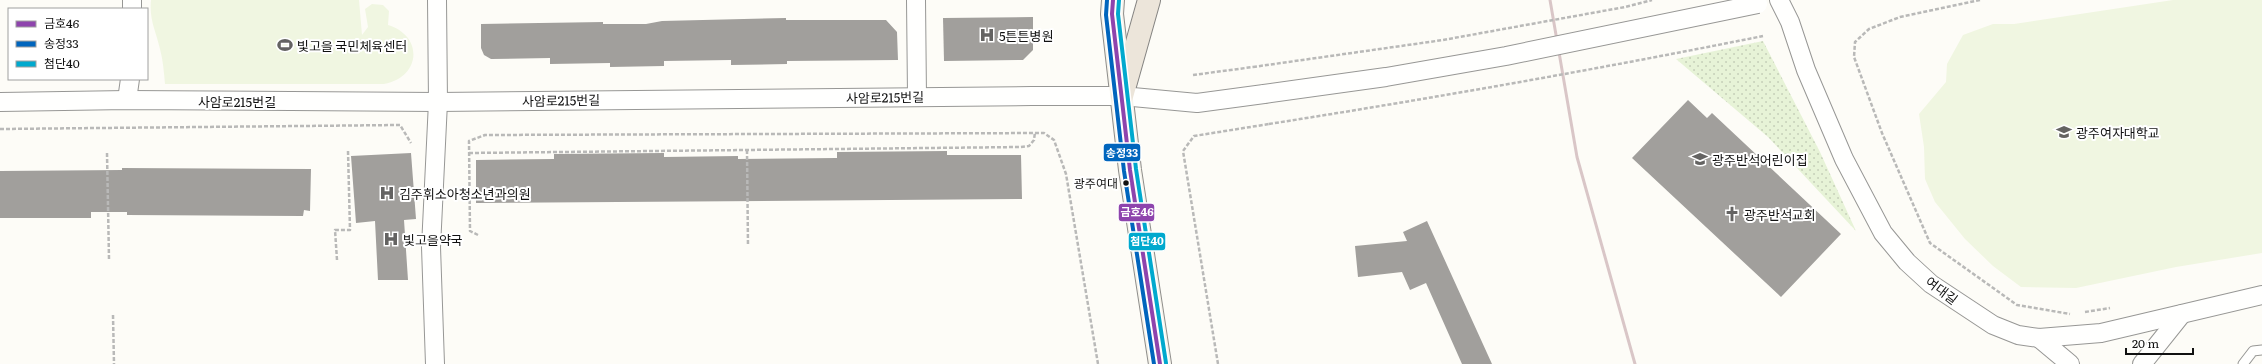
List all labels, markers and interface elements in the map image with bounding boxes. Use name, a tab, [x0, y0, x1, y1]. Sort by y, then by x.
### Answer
legend	[8, 8, 148, 80]
text: 금호46	[44, 14, 80, 32]
hospital icon: 5튼튼병원	[978, 26, 996, 44]
place label: 5튼튼병원	[999, 26, 1053, 45]
text: 송정33	[44, 34, 79, 52]
sports icon: 빛고을 국민체육센터	[276, 36, 294, 54]
place label: 빛고을 국민체육센터	[297, 36, 407, 55]
text: 첨단40	[44, 54, 80, 72]
street label: 사암로215번길	[846, 87, 924, 107]
street label: 사암로215번길	[522, 90, 600, 110]
street label: 사암로215번길	[198, 92, 276, 111]
school or university icon: 광주여자대학교	[2055, 123, 2073, 141]
place label: 광주여자대학교	[2076, 123, 2160, 142]
line badge: 송정33	[1103, 143, 1141, 162]
text: 송정33	[1106, 144, 1138, 160]
school or university icon: 광주반석어린이집	[1691, 150, 1709, 168]
place label: 광주반석어린이집	[1712, 150, 1808, 169]
place label: 광주여대	[1074, 174, 1118, 192]
marker: 광주여대	[1121, 178, 1131, 188]
hospital icon: 김주휘소아청소년과의원	[378, 184, 396, 202]
place label: 김주휘소아청소년과의원	[399, 184, 531, 203]
line badge: 금호46	[1118, 203, 1155, 222]
text: 금호46	[1120, 203, 1154, 219]
church icon: 광주반석교회	[1723, 205, 1741, 223]
place label: 광주반석교회	[1744, 205, 1816, 224]
hospital icon: 빛고을약국	[382, 230, 400, 248]
place label: 빛고을약국	[403, 230, 463, 249]
line badge: 첨단40	[1128, 232, 1166, 251]
text: 첨단40	[1130, 232, 1164, 248]
street label: 여대길	[1922, 272, 1962, 308]
scale bar	[2126, 330, 2193, 356]
text: 20 m	[2132, 334, 2159, 352]

